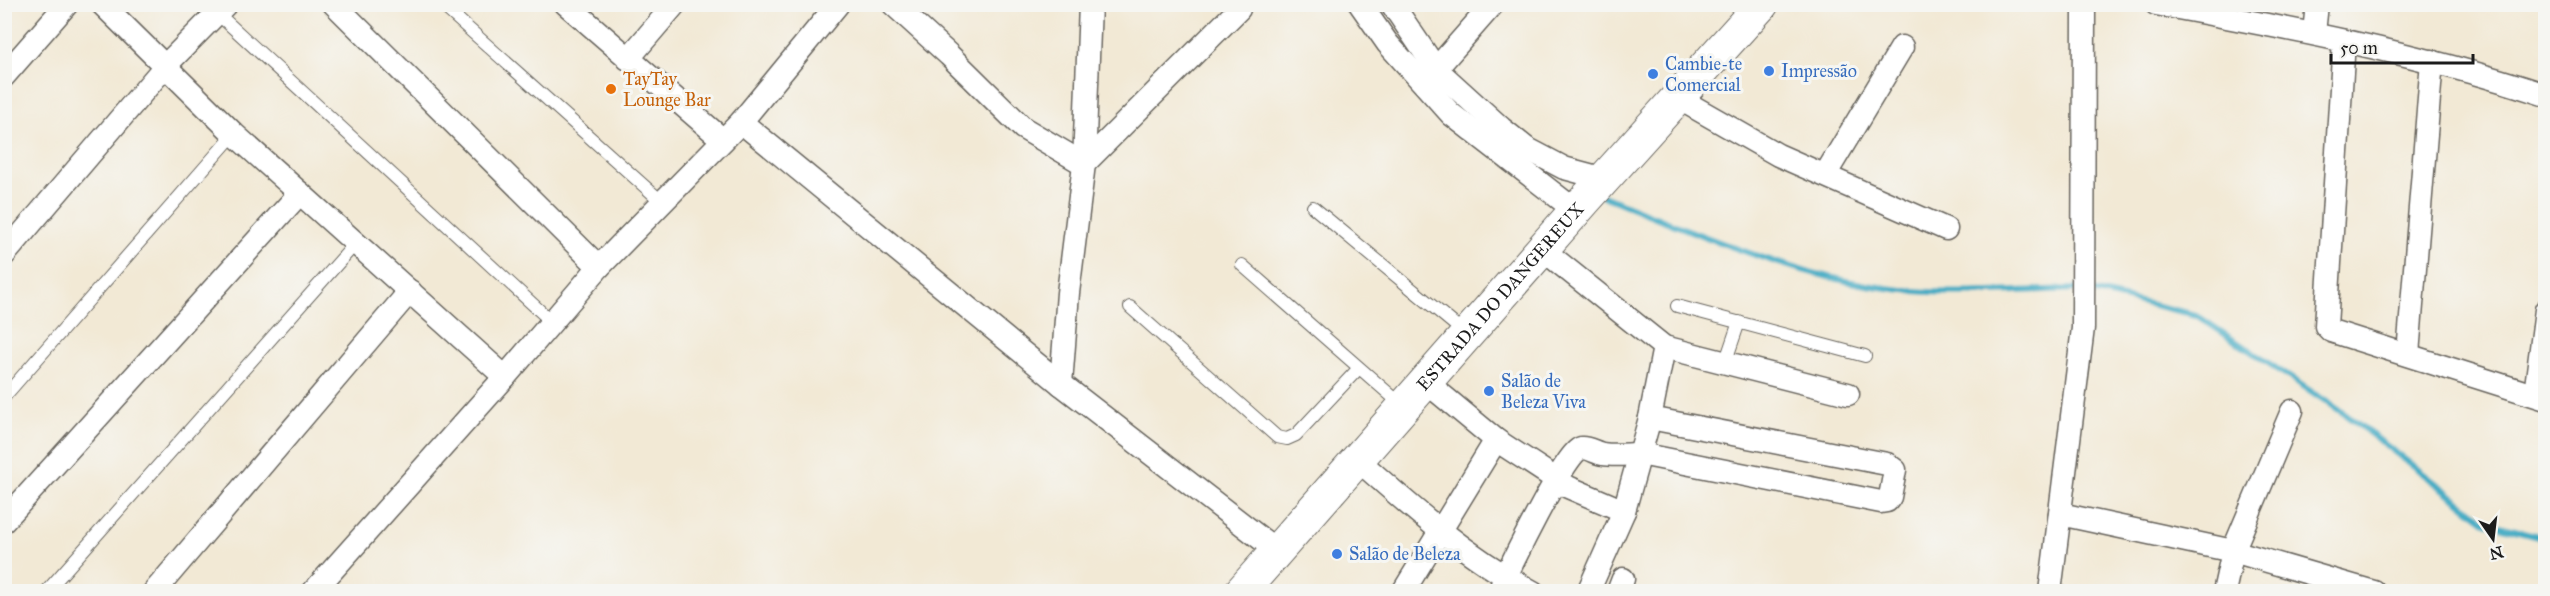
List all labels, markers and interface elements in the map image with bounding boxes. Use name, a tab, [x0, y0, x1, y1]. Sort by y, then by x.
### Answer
scale bar	[2331, 27, 2474, 65]
text: 50 m	[2340, 37, 2378, 59]
place label: Cambie-te Comercial	[1665, 53, 1742, 96]
place label: Impressão	[1781, 60, 1857, 82]
marker: Impressão	[1762, 64, 1776, 78]
marker: Cambie-te Comercial	[1646, 67, 1660, 81]
place label: TayTay Lounge Bar	[623, 68, 711, 112]
marker: TayTay Lounge Bar	[604, 82, 618, 96]
street label: ESTRADA DO DANGEREUX	[1412, 198, 1589, 395]
place label: Salão de Beleza Viva	[1501, 370, 1586, 413]
marker: Salão de Beleza Viva	[1482, 384, 1496, 398]
north arrow	[2463, 509, 2523, 569]
text: N	[2487, 542, 2505, 564]
place label: Salão de Beleza	[1349, 543, 1461, 565]
marker: Salão de Beleza	[1330, 547, 1344, 561]

